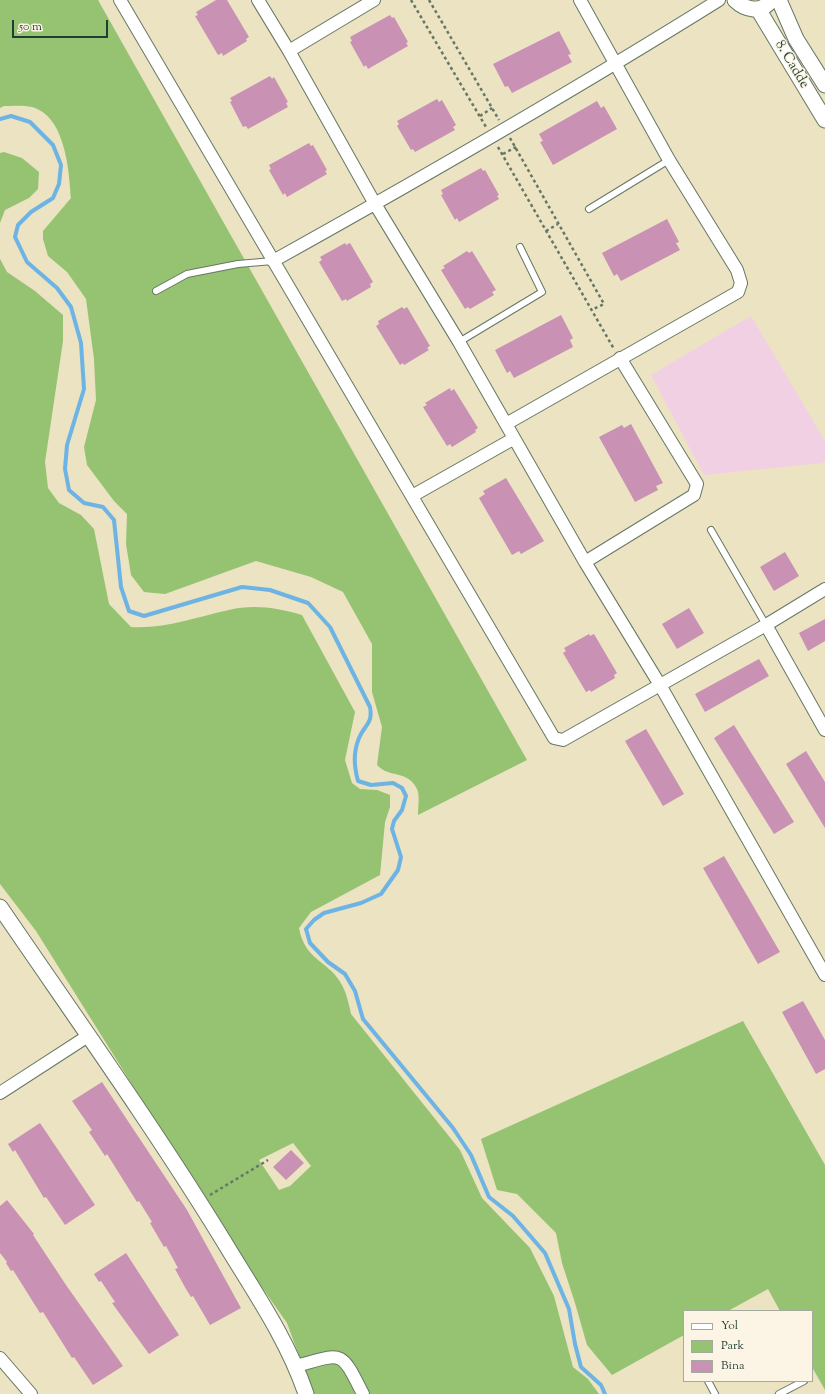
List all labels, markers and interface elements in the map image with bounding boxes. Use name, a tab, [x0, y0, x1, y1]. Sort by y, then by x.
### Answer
scale bar	[14, 12, 110, 38]
text: 50 m	[19, 18, 42, 36]
street label: 8. Cadde	[770, 38, 812, 92]
legend	[683, 1310, 813, 1382]
text: Yol	[721, 1317, 738, 1335]
text: Park	[721, 1337, 744, 1355]
text: Bina	[721, 1357, 745, 1375]

